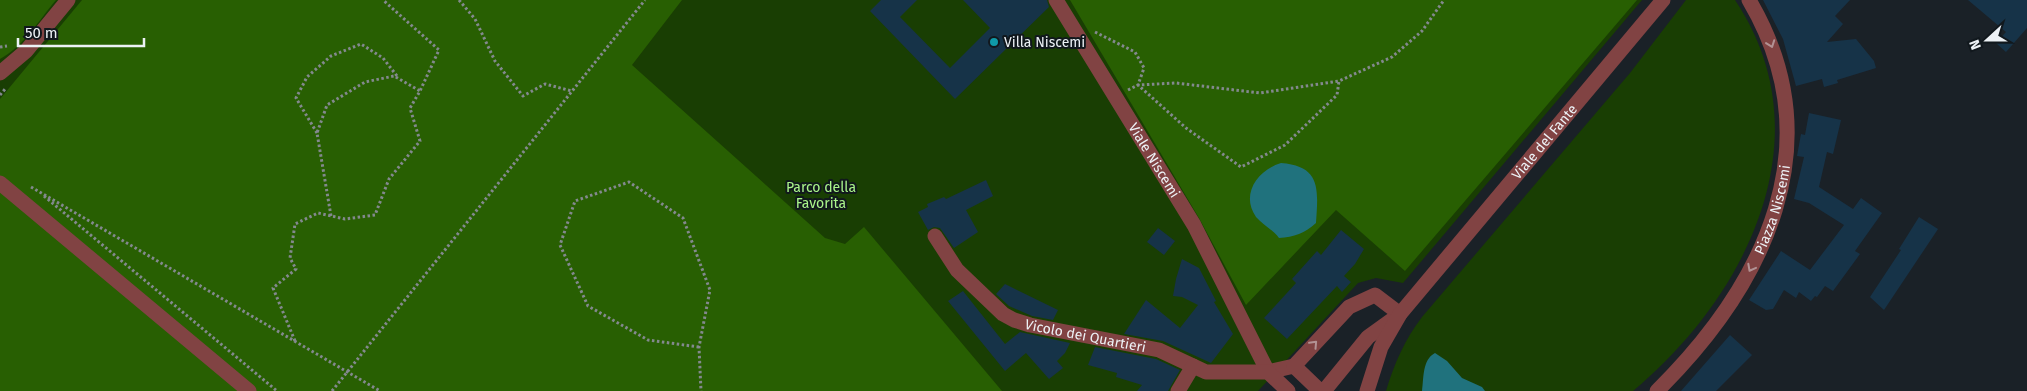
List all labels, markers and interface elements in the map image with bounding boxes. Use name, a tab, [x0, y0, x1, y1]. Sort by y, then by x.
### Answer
scale bar	[18, 15, 144, 47]
north arrow	[1962, 15, 2012, 65]
text: 50 m	[25, 24, 58, 42]
place label: Villa Niscemi	[1004, 34, 1085, 51]
marker: Villa Niscemi	[988, 36, 1000, 48]
text: N	[1966, 37, 1985, 52]
one-way arrow	[1765, 39, 1775, 48]
street label: Viale del Fante	[1508, 101, 1581, 183]
street label: Viale Niscemi	[1124, 120, 1183, 201]
street label: Piazza Niscemi	[1751, 164, 1794, 257]
park label: Parco della Favorita	[786, 179, 856, 212]
one-way arrow	[1747, 263, 1757, 272]
street label: Vicolo dei Quartieri	[1023, 316, 1147, 356]
one-way arrow	[1308, 341, 1317, 350]

